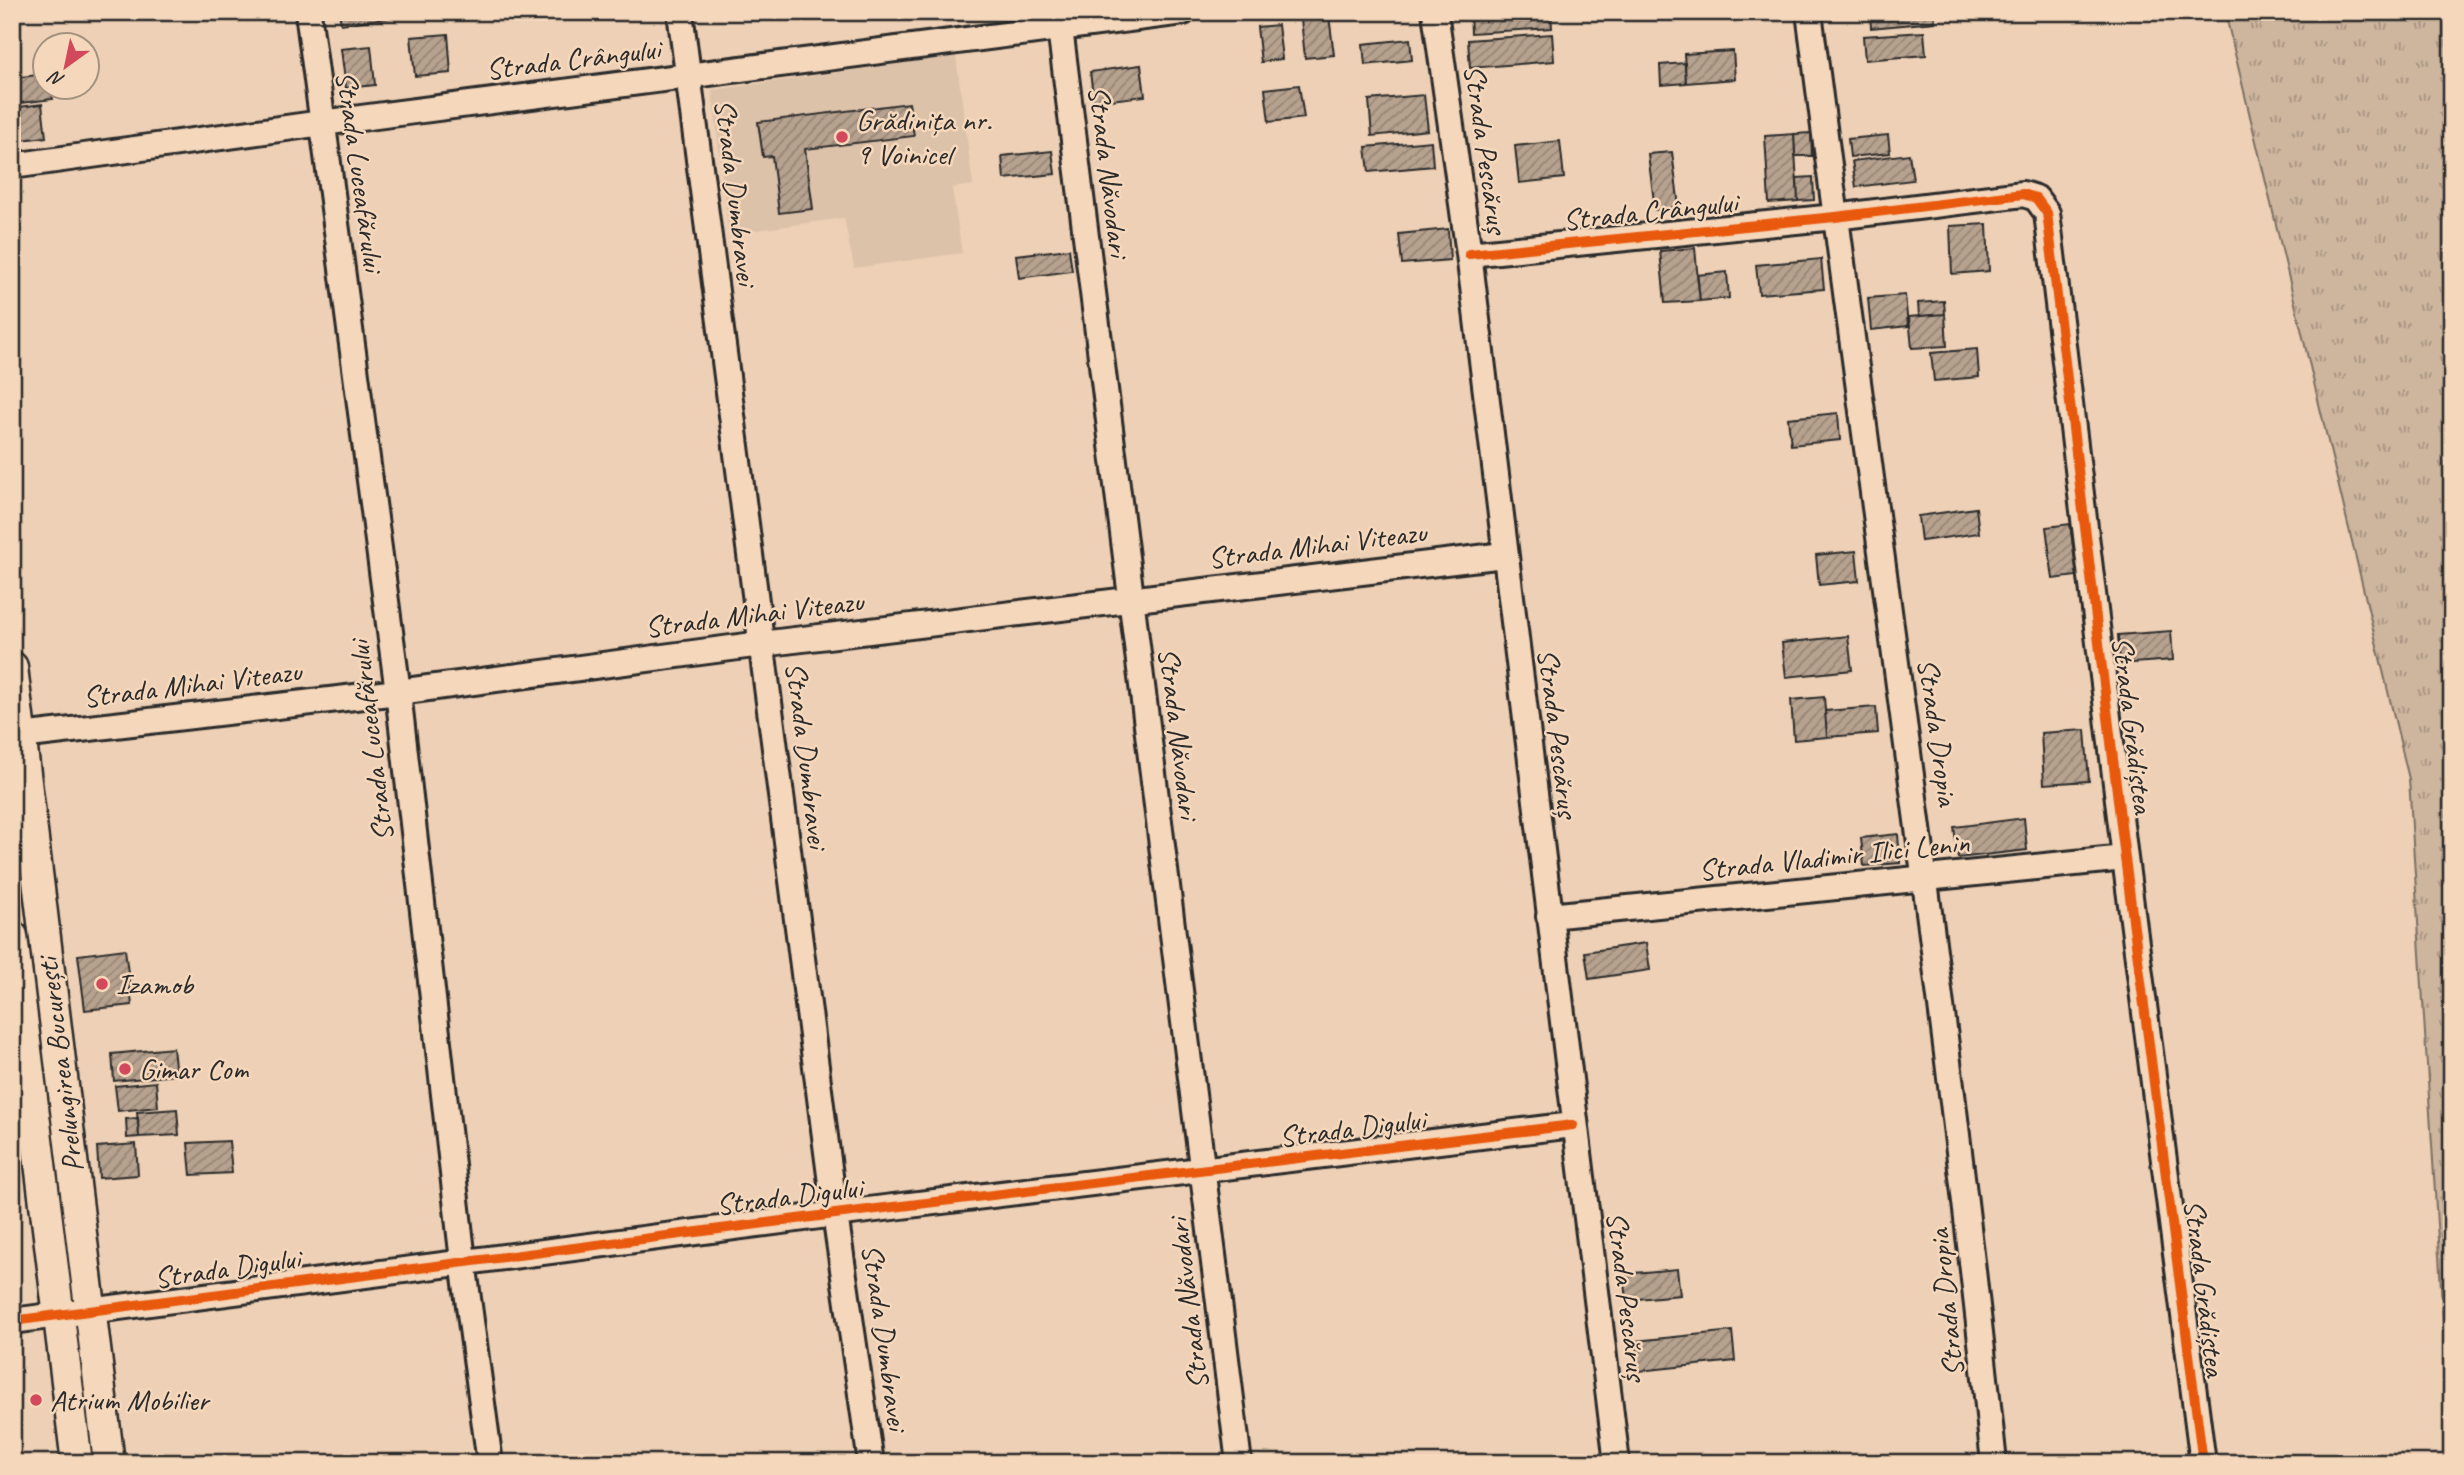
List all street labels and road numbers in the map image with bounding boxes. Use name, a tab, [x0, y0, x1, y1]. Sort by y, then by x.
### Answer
street label: Strada Crângului	[484, 29, 666, 89]
street label: Strada Pescăruș	[1455, 62, 1517, 238]
street label: Strada Luceafărului	[327, 68, 393, 277]
street label: Strada Năvodari	[1080, 83, 1139, 262]
street label: Strada Dumbravei	[706, 97, 767, 290]
street label: Strada Crângului	[1561, 183, 1742, 239]
street label: Strada Mihai Viteazu	[1206, 513, 1430, 577]
street label: Strada Mihai Viteazu	[643, 582, 867, 646]
street label: Strada Grădiștea	[2103, 634, 2163, 818]
street label: Strada Luceafărului	[339, 635, 402, 844]
street label: Strada Năvodari	[1150, 645, 1209, 824]
street label: Strada Pescăruș	[1529, 646, 1588, 822]
street label: Strada Mihai Viteazu	[81, 652, 305, 716]
street label: Strada Dropia	[1909, 656, 1967, 810]
street label: Strada Dumbravei	[777, 660, 838, 853]
street label: Strada Vladimir Ilici Lenin	[1697, 823, 1972, 889]
street label: Prelungirea București	[28, 952, 92, 1174]
street label: Strada Digului	[1277, 1100, 1430, 1156]
street label: Strada Digului	[714, 1168, 867, 1224]
street label: Strada Grădiștea	[2175, 1197, 2235, 1381]
street label: Strada Pescăruș	[1598, 1209, 1657, 1385]
street label: Strada Năvodari	[1158, 1213, 1217, 1392]
street label: Strada Dropia	[1919, 1225, 1973, 1379]
street label: Strada Digului	[152, 1239, 306, 1297]
street label: Strada Dumbravei	[853, 1242, 917, 1436]

